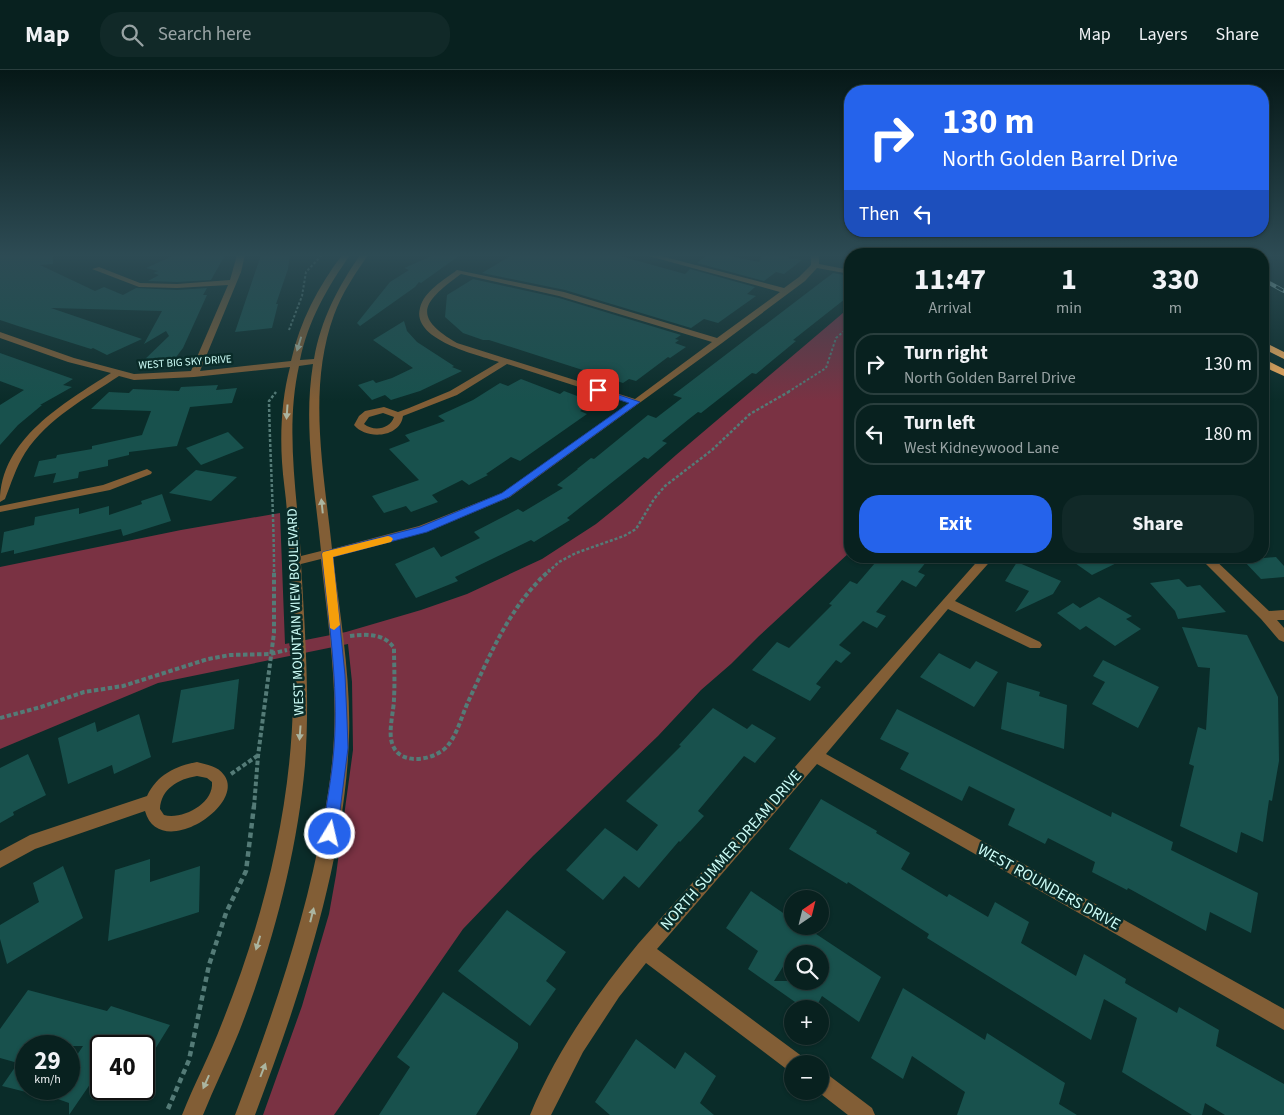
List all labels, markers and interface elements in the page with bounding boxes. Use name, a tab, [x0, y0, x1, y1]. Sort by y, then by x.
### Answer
search box	[100, 12, 450, 57]
text: Map	[25, 17, 70, 52]
icon: search	[118, 21, 146, 49]
text: Search here	[158, 21, 251, 48]
text: Map	[1079, 22, 1111, 47]
text: Layers	[1139, 22, 1188, 47]
text: Share	[1216, 22, 1259, 47]
text: 130 m	[942, 97, 1034, 147]
icon: right	[859, 105, 924, 170]
text: North Golden Barrel Drive	[942, 143, 1178, 175]
icon: left	[909, 200, 937, 228]
text: Then	[859, 201, 899, 228]
text: 11:47	[914, 258, 986, 301]
text: 1	[1061, 258, 1077, 301]
text: 330	[1152, 258, 1199, 301]
text: Arrival	[928, 297, 971, 319]
text: min	[1056, 297, 1082, 319]
text: m	[1169, 297, 1182, 319]
one-way arrow	[294, 336, 302, 351]
text: Turn right	[904, 340, 988, 367]
icon: right	[861, 350, 889, 378]
street label: WEST BIG SKY DRIVE	[138, 351, 232, 373]
text: 130 m	[1204, 351, 1252, 378]
text: North Golden Barrel Drive	[904, 367, 1076, 389]
pin	[577, 369, 619, 411]
icon: arrive	[584, 376, 612, 404]
one-way arrow	[283, 404, 291, 420]
text: Turn left	[904, 410, 975, 437]
icon: left	[861, 420, 889, 448]
text: 180 m	[1204, 421, 1252, 448]
text: West Kidneywood Lane	[904, 437, 1059, 459]
button: Exit	[859, 495, 1052, 553]
button: Share	[1062, 495, 1254, 553]
one-way arrow	[317, 498, 325, 514]
street label: WEST MOUNTAIN VIEW BOULEVARD	[282, 508, 310, 716]
one-way arrow	[295, 725, 303, 741]
street label: NORTH SUMMER DREAM DRIVE	[655, 765, 807, 935]
position arrow	[303, 807, 355, 859]
street label: WEST ROUNDERS DRIVE	[974, 839, 1124, 935]
north arrow	[784, 890, 829, 935]
map controls	[784, 890, 829, 1100]
one-way arrow	[308, 907, 316, 922]
one-way arrow	[253, 936, 261, 951]
button: search	[784, 945, 829, 990]
button: +	[784, 1000, 829, 1045]
speed limit sign: 40	[90, 1035, 155, 1100]
text: 29	[34, 1043, 61, 1079]
button: −	[784, 1055, 829, 1100]
one-way arrow	[259, 1062, 267, 1077]
text: km/h	[34, 1071, 61, 1088]
one-way arrow	[201, 1075, 209, 1089]

